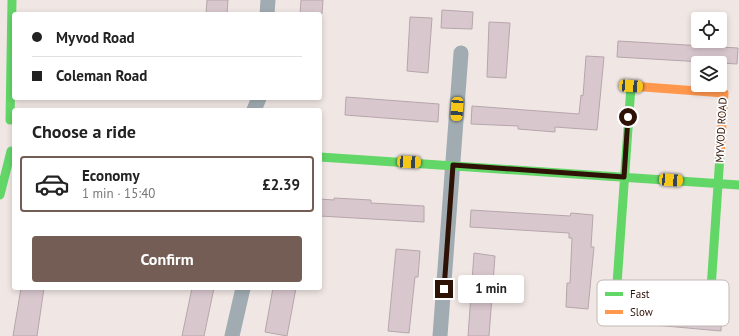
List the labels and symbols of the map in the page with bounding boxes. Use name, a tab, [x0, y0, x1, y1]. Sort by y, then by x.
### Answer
car	[619, 79, 643, 93]
car	[450, 97, 464, 121]
street label: MYVOD ROAD	[712, 97, 730, 163]
route start	[619, 108, 637, 126]
car	[397, 155, 421, 169]
car	[659, 173, 683, 187]
callout: 1 min	[458, 275, 524, 303]
route end	[435, 280, 453, 298]
legend	[597, 280, 729, 326]
text: Fast	[630, 287, 650, 301]
text: Slow	[630, 305, 653, 319]

